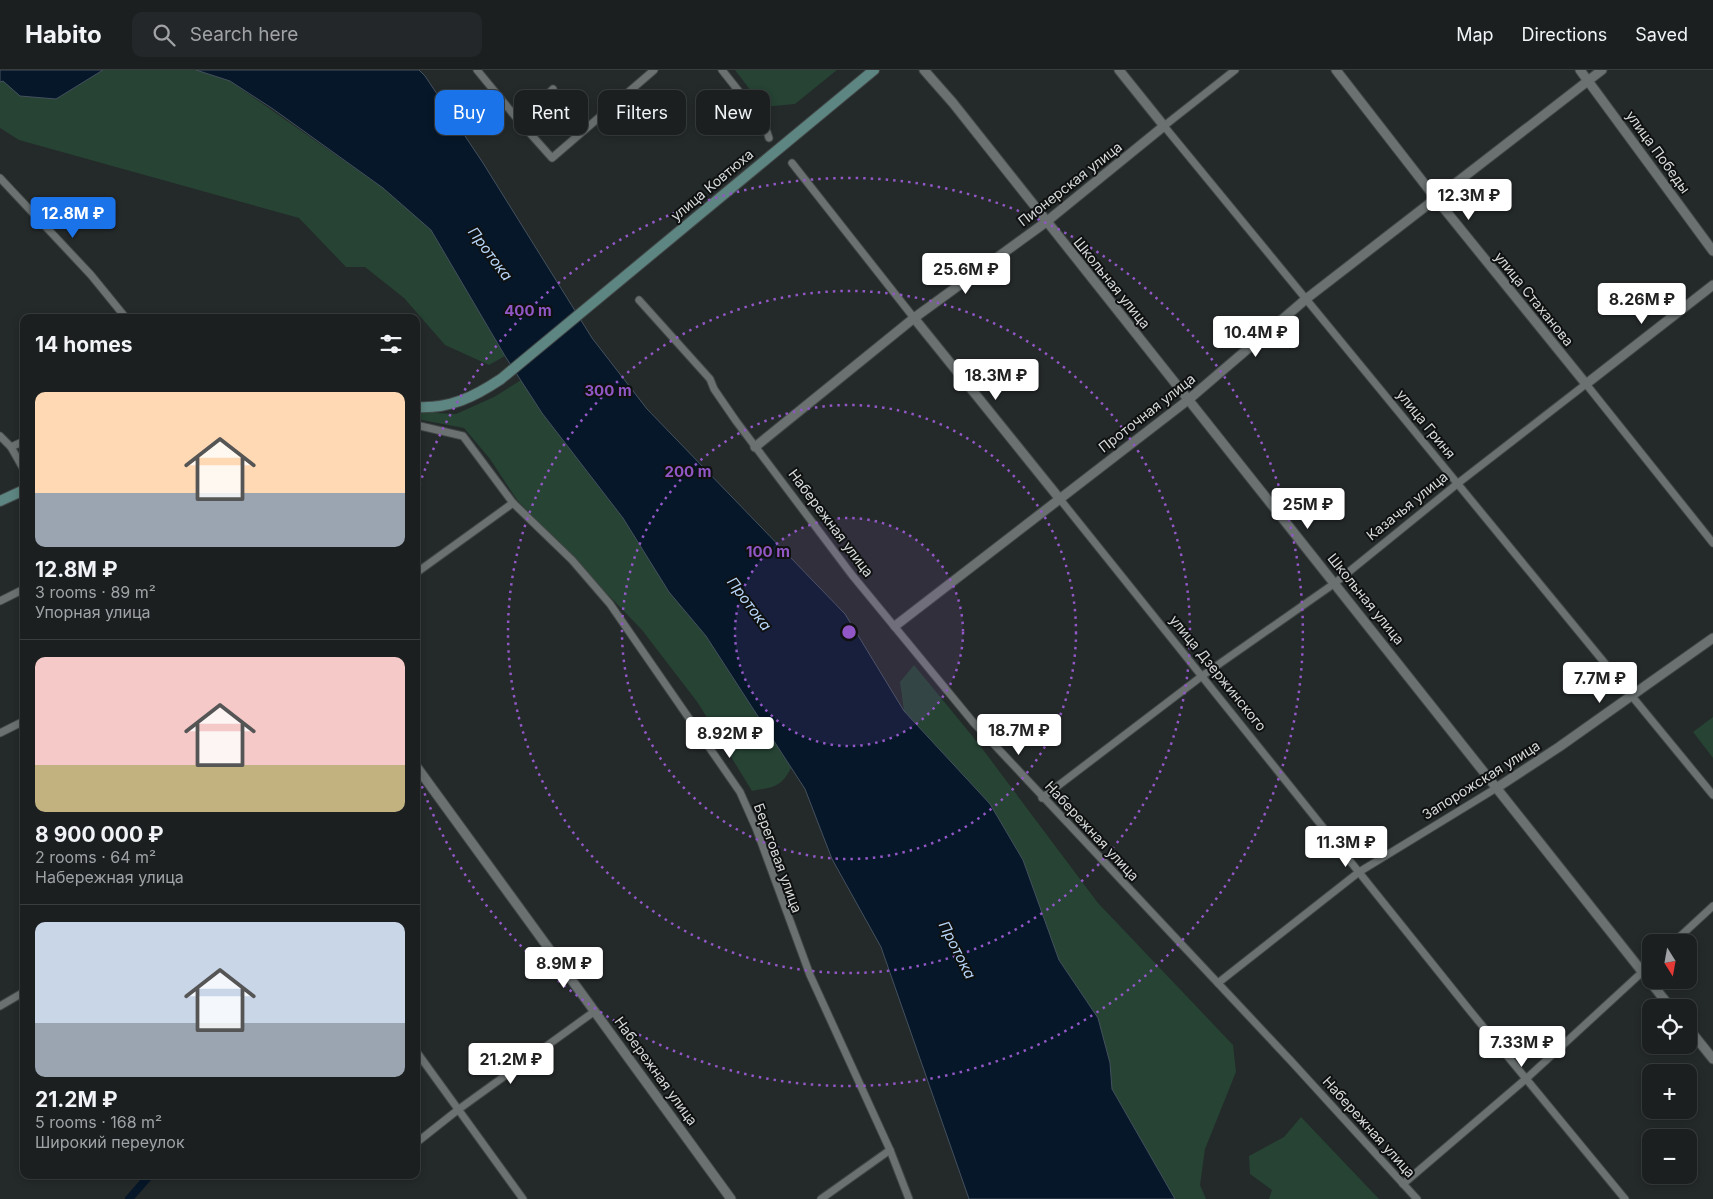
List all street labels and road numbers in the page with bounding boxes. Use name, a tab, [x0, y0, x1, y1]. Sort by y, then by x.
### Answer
street label: улица Победы	[1623, 107, 1694, 196]
street label: Пионерская улица	[1014, 138, 1125, 229]
street label: улица Ковтюха	[667, 145, 756, 224]
street label: Школьная улица	[1070, 234, 1154, 332]
street label: улица Стаханова	[1491, 248, 1578, 349]
street label: Проточная улица	[1095, 370, 1198, 456]
street label: улица Гриня	[1393, 386, 1459, 462]
street label: Набережная улица	[785, 466, 877, 580]
street label: Казачья улица	[1363, 468, 1451, 544]
street label: Школьная улица	[1324, 550, 1408, 648]
street label: улица Дзержинского	[1166, 611, 1270, 734]
street label: Запорожская улица	[1419, 736, 1543, 823]
street label: Набережная улица	[1042, 777, 1143, 884]
street label: Береговая улица	[751, 801, 806, 915]
street label: Набережная улица	[611, 1013, 702, 1128]
street label: Набережная улица	[1320, 1073, 1419, 1181]

